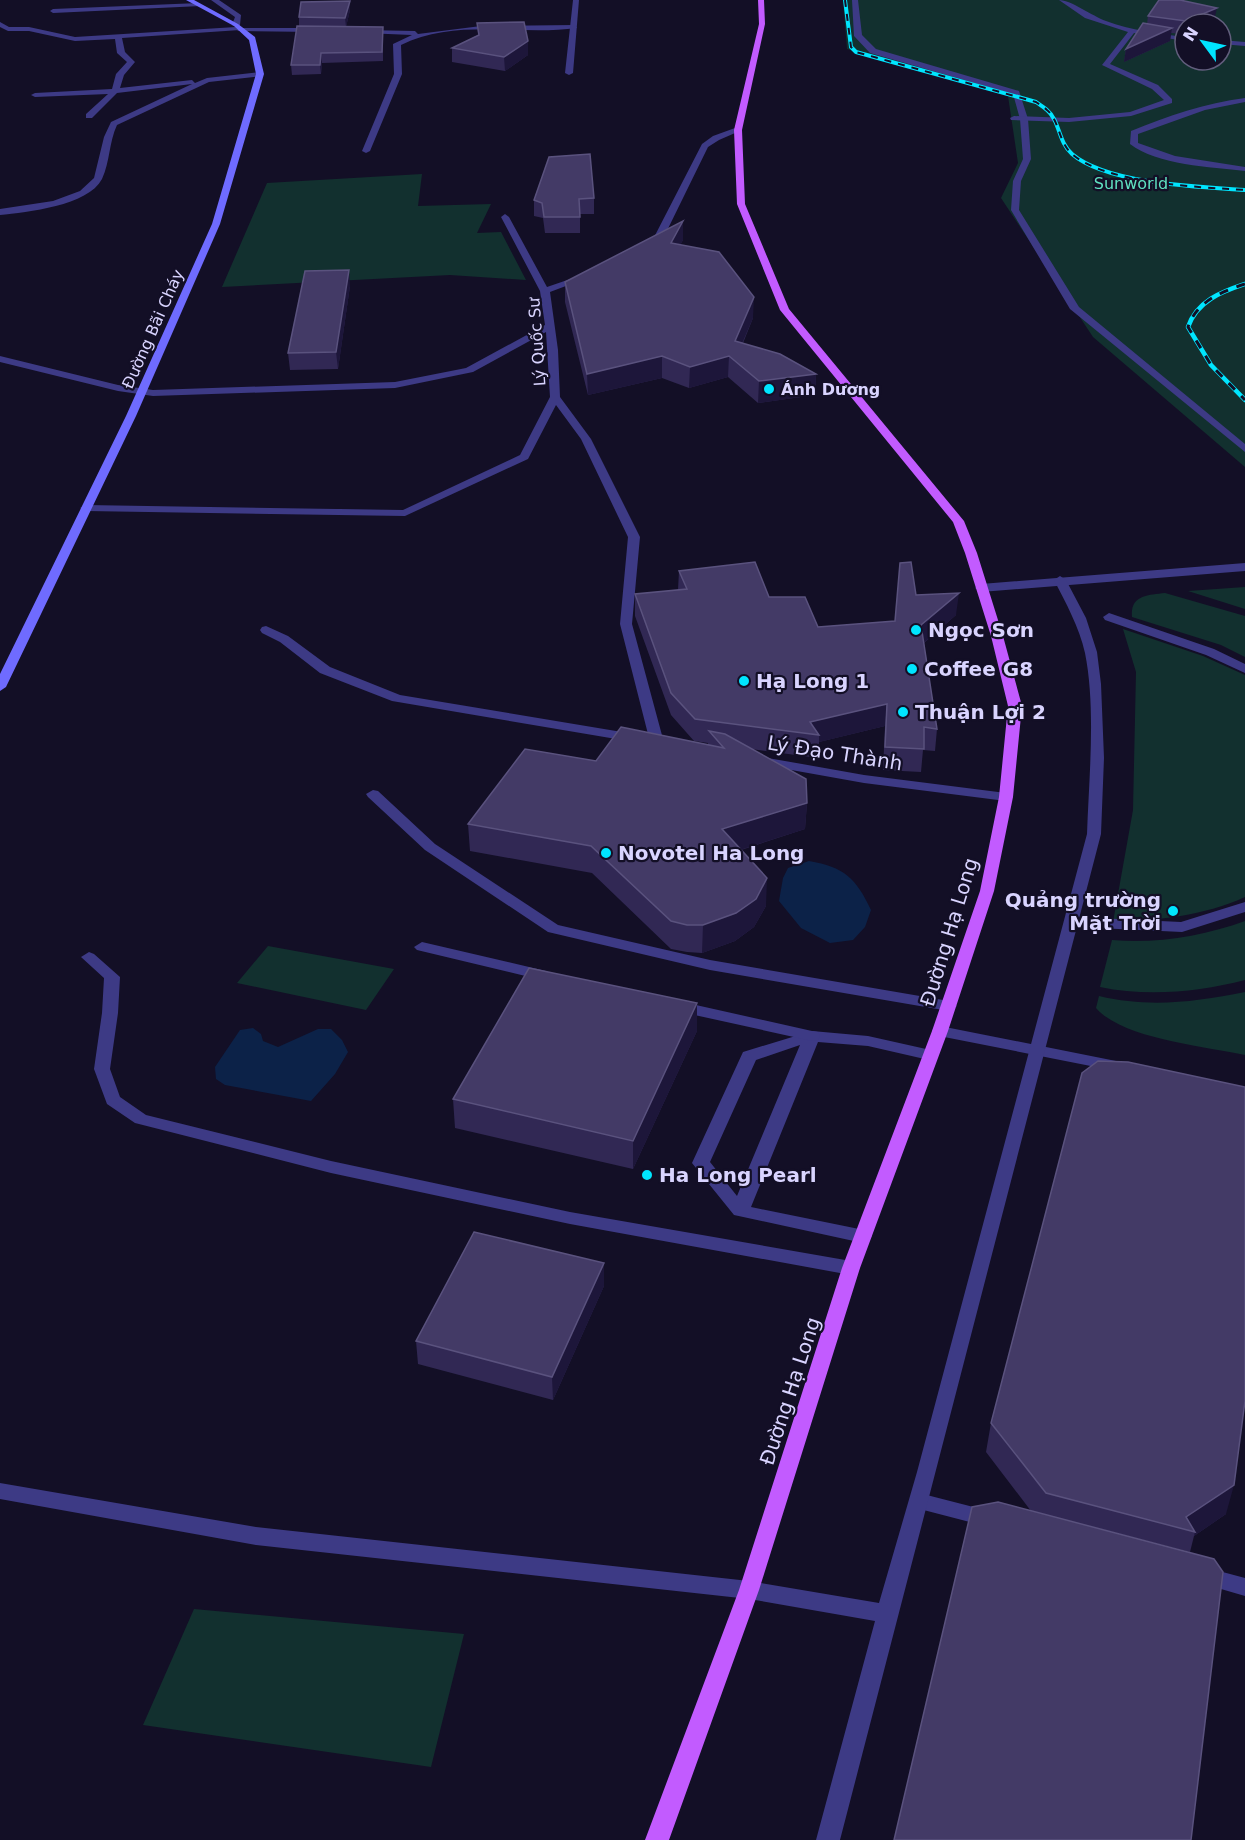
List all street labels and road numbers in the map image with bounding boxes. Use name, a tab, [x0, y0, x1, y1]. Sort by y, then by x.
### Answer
street label: Đường Bãi Cháy	[118, 266, 188, 392]
street label: Lý Quốc Sư	[524, 296, 550, 387]
street label: Lý Đạo Thành	[766, 730, 904, 776]
street label: Đường Hạ Long	[915, 855, 983, 1009]
street label: Đường Hạ Long	[755, 1314, 825, 1468]

